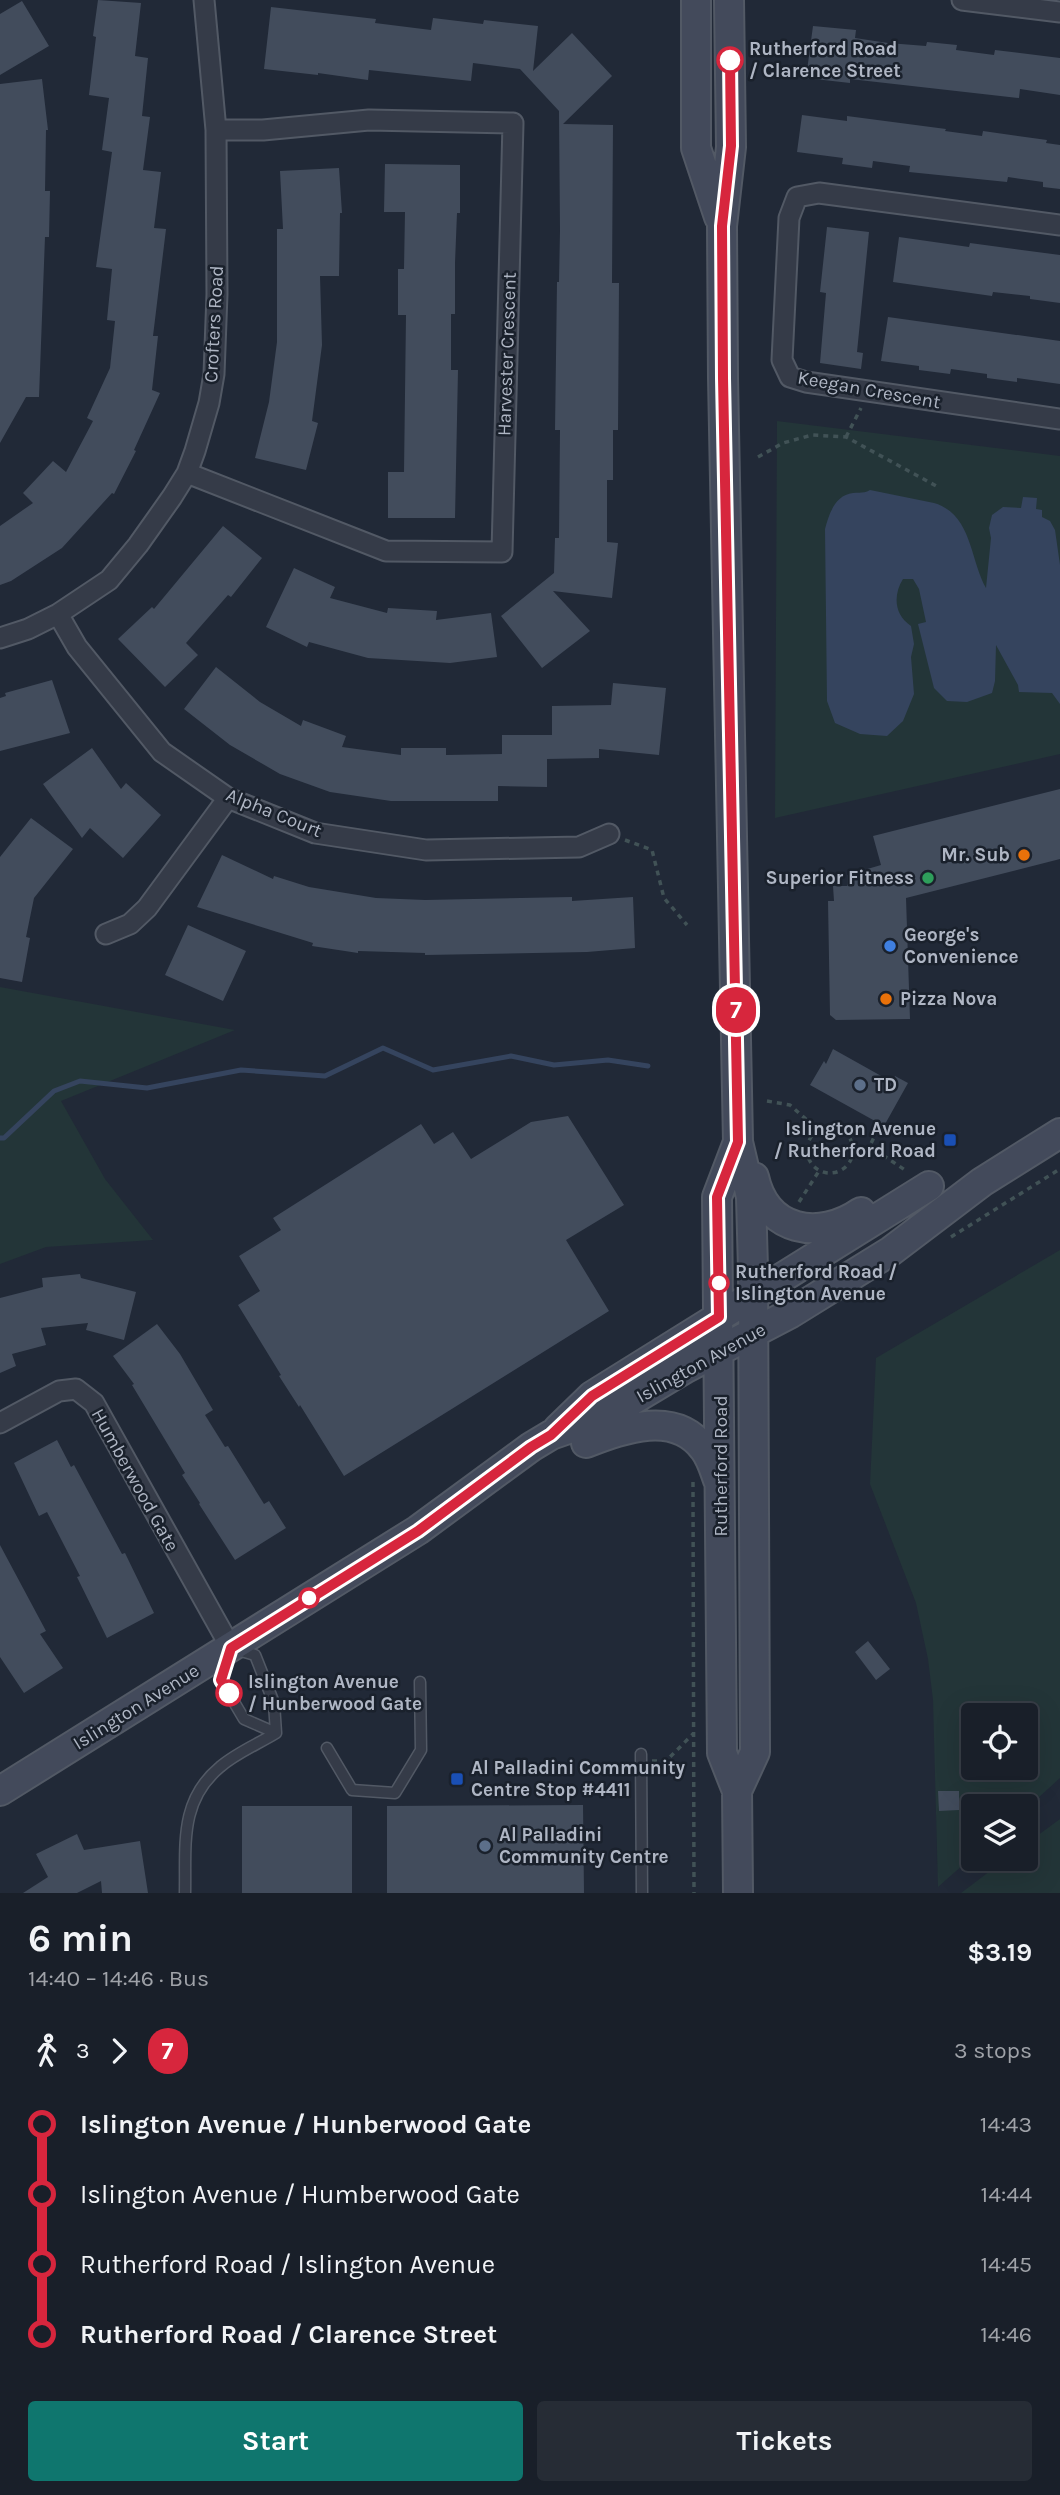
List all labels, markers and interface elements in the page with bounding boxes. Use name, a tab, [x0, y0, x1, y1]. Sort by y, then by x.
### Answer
place label: Rutherford Road / Clarence Street	[749, 38, 901, 82]
marker: Rutherford Road / Clarence Street	[717, 47, 743, 73]
street label: Crofters Road	[200, 265, 228, 383]
street label: Harvester Crescent	[493, 272, 521, 436]
street label: Keegan Crescent	[796, 367, 942, 413]
street label: Alpha Court	[223, 784, 325, 842]
place label: Mr. Sub	[941, 844, 1010, 866]
marker: Mr. Sub	[1016, 847, 1032, 863]
place label: Superior Fitness	[766, 867, 914, 889]
marker: Superior Fitness	[920, 870, 936, 886]
place label: George's Convenience	[904, 924, 1019, 968]
marker: George's Convenience	[882, 938, 898, 954]
line badge: 7	[713, 987, 759, 1033]
place label: Pizza Nova	[900, 988, 997, 1010]
marker: Pizza Nova	[878, 991, 894, 1007]
text: 7	[730, 996, 742, 1024]
place label: TD	[874, 1074, 897, 1096]
marker: TD	[852, 1077, 868, 1093]
place label: Islington Avenue / Rutherford Road	[774, 1118, 936, 1162]
marker: Islington Avenue / Rutherford Road	[942, 1132, 958, 1148]
place label: Rutherford Road / Islington Avenue	[735, 1261, 897, 1305]
marker: Rutherford Road / Islington Avenue	[709, 1273, 729, 1293]
street label: Islington Avenue	[632, 1318, 770, 1408]
street label: Rutherford Road	[710, 1395, 732, 1537]
street label: Humberwood Gate	[87, 1405, 183, 1555]
unlabelled marker	[299, 1588, 319, 1608]
street label: Islington Avenue	[69, 1659, 203, 1755]
place label: Islington Avenue / Hunberwood Gate	[248, 1671, 422, 1715]
marker: Islington Avenue / Hunberwood Gate	[216, 1680, 242, 1706]
map controls	[961, 1703, 1038, 1871]
button: locate	[961, 1703, 1038, 1780]
place label: Al Palladini Community Centre Stop #4411	[471, 1757, 685, 1801]
marker: Al Palladini Community Centre Stop #4411	[449, 1771, 465, 1787]
button: layers	[961, 1794, 1038, 1871]
place label: Al Palladini Community Centre	[499, 1824, 669, 1868]
marker: Al Palladini Community Centre	[477, 1838, 493, 1854]
text: 6 min	[28, 1916, 133, 1961]
text: $3.19	[967, 1937, 1032, 1968]
text: 14:40 – 14:46 · Bus	[28, 1965, 209, 1992]
icon: walk	[28, 2032, 66, 2070]
icon: forward	[100, 2032, 138, 2070]
text: 3	[76, 2037, 90, 2064]
text: 7	[162, 2037, 174, 2065]
text: 3 stops	[954, 2037, 1032, 2064]
text: Islington Avenue / Hunberwood Gate	[80, 2109, 531, 2140]
text: 14:43	[980, 2111, 1032, 2138]
text: Islington Avenue / Humberwood Gate	[80, 2179, 520, 2210]
text: 14:44	[981, 2181, 1032, 2208]
text: Rutherford Road / Islington Avenue	[80, 2249, 495, 2280]
text: 14:45	[980, 2251, 1032, 2278]
text: Rutherford Road / Clarence Street	[80, 2319, 497, 2350]
text: 14:46	[980, 2321, 1032, 2348]
button: Start	[28, 2401, 523, 2481]
button: Tickets	[537, 2401, 1032, 2481]

